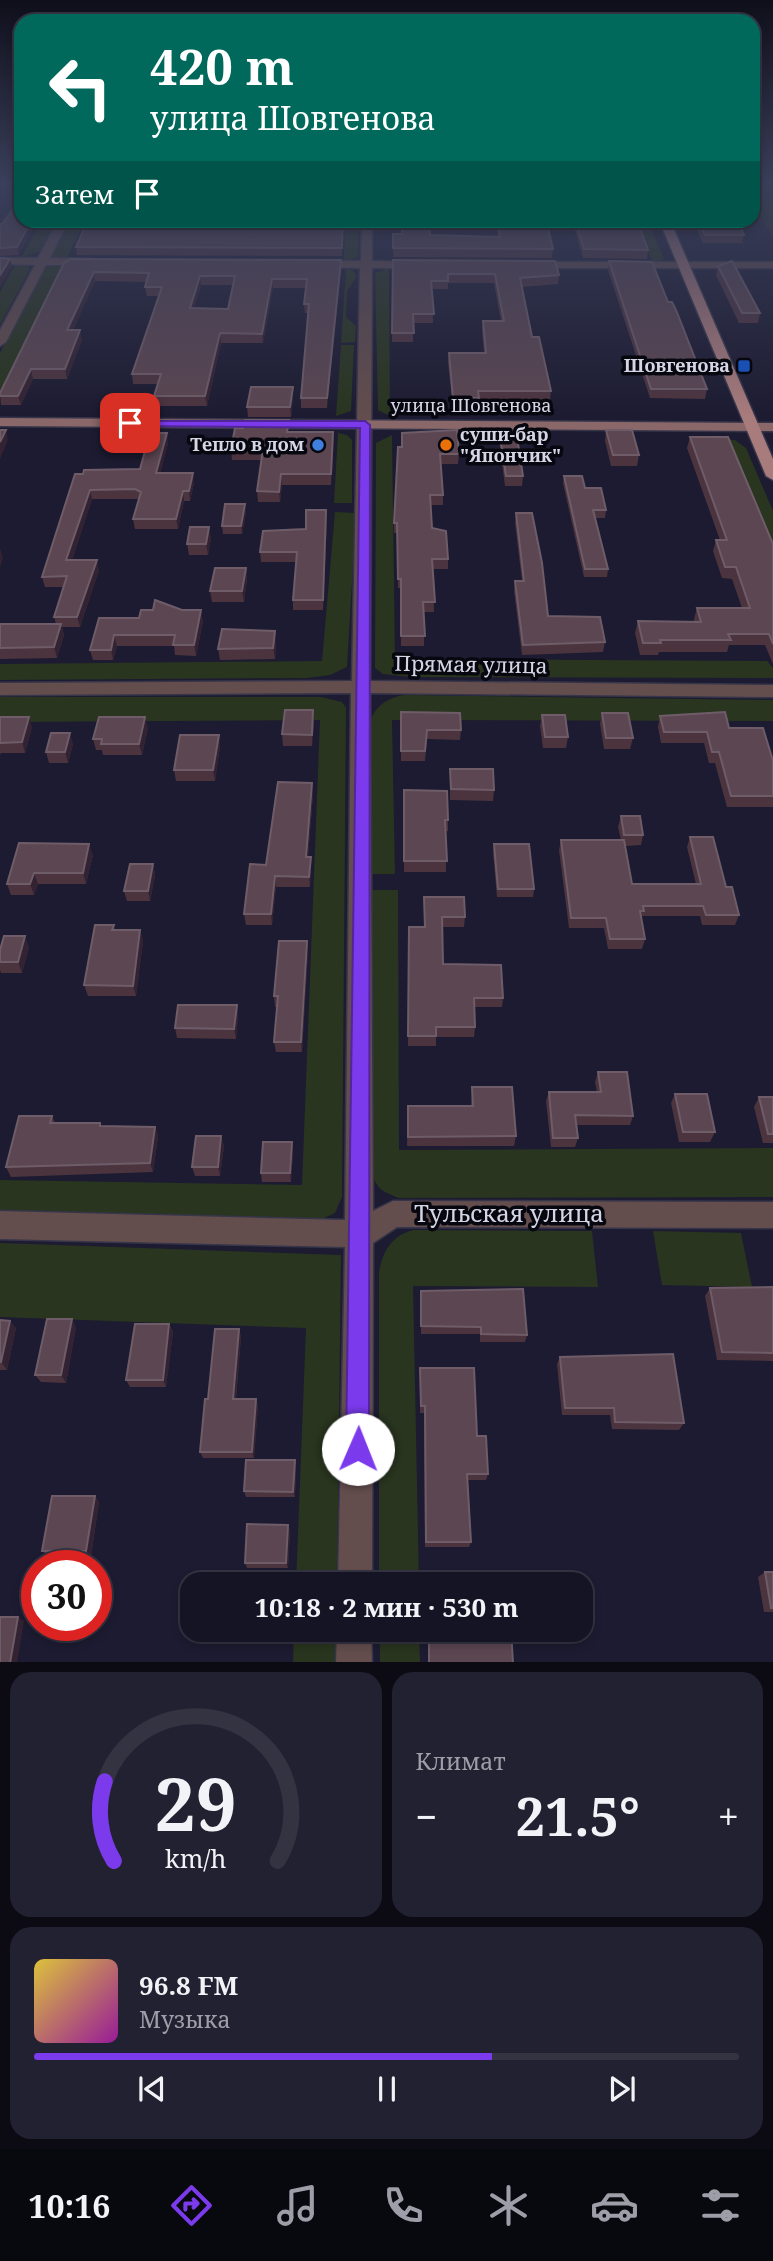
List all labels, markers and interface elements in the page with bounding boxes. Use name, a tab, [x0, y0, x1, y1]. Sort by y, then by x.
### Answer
text: 420 m	[150, 33, 294, 99]
icon: left	[35, 42, 126, 133]
text: улица Шовгенова	[150, 96, 436, 139]
icon: arrive	[128, 175, 166, 213]
text: Затем	[35, 176, 114, 212]
place label: Шовгенова	[624, 353, 730, 377]
marker: Шовгенова	[736, 358, 752, 374]
pin	[100, 393, 160, 453]
street label: улица Шовгенова	[391, 393, 551, 417]
icon: arrive	[111, 404, 149, 442]
place label: суши-бар "Япончик"	[460, 422, 561, 467]
place label: Тепло в дом	[190, 432, 305, 456]
marker: Тепло в дом	[310, 437, 326, 453]
marker: суши-бар "Япончик"	[438, 437, 454, 453]
street label: Прямая улица	[394, 649, 548, 679]
street label: Тульская улица	[414, 1196, 604, 1229]
position arrow	[321, 1412, 395, 1486]
speed limit sign: 30	[21, 1550, 112, 1641]
text: 10:18 · 2 мин · 530 m	[254, 1589, 519, 1625]
text: Климат	[416, 1745, 506, 1777]
text: 29	[155, 1753, 237, 1852]
text: 21.5°	[516, 1780, 640, 1851]
text: −	[416, 1790, 438, 1842]
text: +	[718, 1790, 739, 1842]
text: km/h	[165, 1840, 227, 1874]
text: 96.8 FM	[139, 1967, 238, 2003]
text: Музыка	[139, 2003, 231, 2035]
icon: previous	[133, 2070, 171, 2108]
icon: pause	[368, 2070, 406, 2108]
icon: next	[603, 2070, 641, 2108]
icon: directions	[167, 2181, 216, 2230]
icon: music	[273, 2181, 322, 2230]
icon: phone	[379, 2181, 428, 2230]
icon: climate	[484, 2181, 533, 2230]
icon: car	[590, 2181, 639, 2230]
icon: filters	[696, 2181, 745, 2230]
text: 10:16	[28, 2184, 110, 2227]

